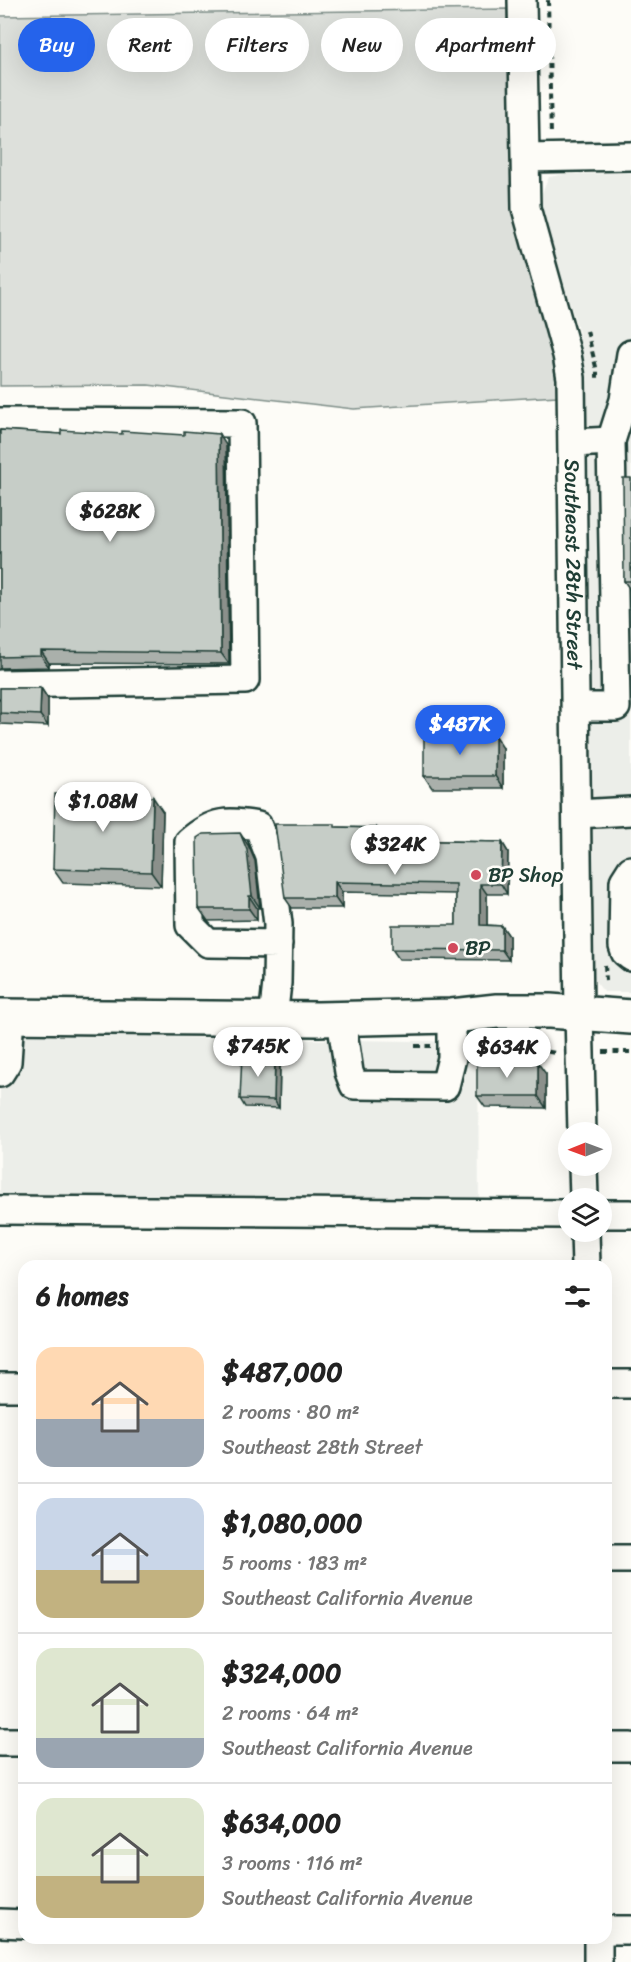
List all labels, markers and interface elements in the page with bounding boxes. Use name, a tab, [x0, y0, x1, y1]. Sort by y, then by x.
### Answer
chip: Buy	[18, 18, 95, 72]
chip: Rent	[107, 18, 193, 72]
chip: Filters	[205, 18, 309, 72]
chip: New	[321, 18, 403, 72]
chip: Apartment	[415, 18, 556, 72]
street label: Southeast 28th Street	[553, 458, 594, 671]
pin: $628K	[68, 492, 152, 543]
text: $628K	[80, 494, 140, 529]
pin: $487K	[418, 705, 502, 756]
text: $487K	[429, 707, 491, 742]
pin: $1.08M	[54, 782, 152, 833]
text: $1.08M	[68, 784, 138, 819]
pin: $324K	[353, 825, 437, 876]
text: $324K	[365, 827, 425, 862]
place label: BP Shop	[488, 856, 563, 894]
marker: BP Shop	[469, 868, 483, 882]
place label: BP	[465, 929, 491, 967]
marker: BP	[446, 941, 460, 955]
pin: $745K	[216, 1027, 300, 1078]
pin: $634K	[465, 1028, 549, 1079]
text: $745K	[227, 1029, 289, 1064]
text: $634K	[477, 1030, 537, 1065]
north arrow	[558, 1122, 612, 1176]
map controls	[558, 1122, 612, 1242]
button: layers	[558, 1188, 612, 1242]
text: 6 homes	[36, 1273, 128, 1319]
icon: filters	[561, 1280, 594, 1313]
text: $487,000	[222, 1349, 343, 1395]
icon: home	[84, 1371, 156, 1443]
text: 2 rooms · 80 m²	[222, 1395, 360, 1430]
text: Southeast 28th Street	[222, 1430, 423, 1465]
text: $1,080,000	[222, 1500, 362, 1546]
icon: home	[84, 1522, 156, 1594]
text: 5 rooms · 183 m²	[222, 1546, 367, 1581]
text: Southeast California Avenue	[222, 1581, 473, 1616]
text: $324,000	[222, 1650, 341, 1696]
icon: home	[84, 1672, 156, 1744]
text: 2 rooms · 64 m²	[222, 1696, 359, 1731]
text: Southeast California Avenue	[222, 1731, 473, 1766]
text: $634,000	[222, 1800, 341, 1846]
icon: home	[84, 1822, 156, 1894]
text: 3 rooms · 116 m²	[222, 1846, 363, 1881]
text: Southeast California Avenue	[222, 1881, 473, 1916]

